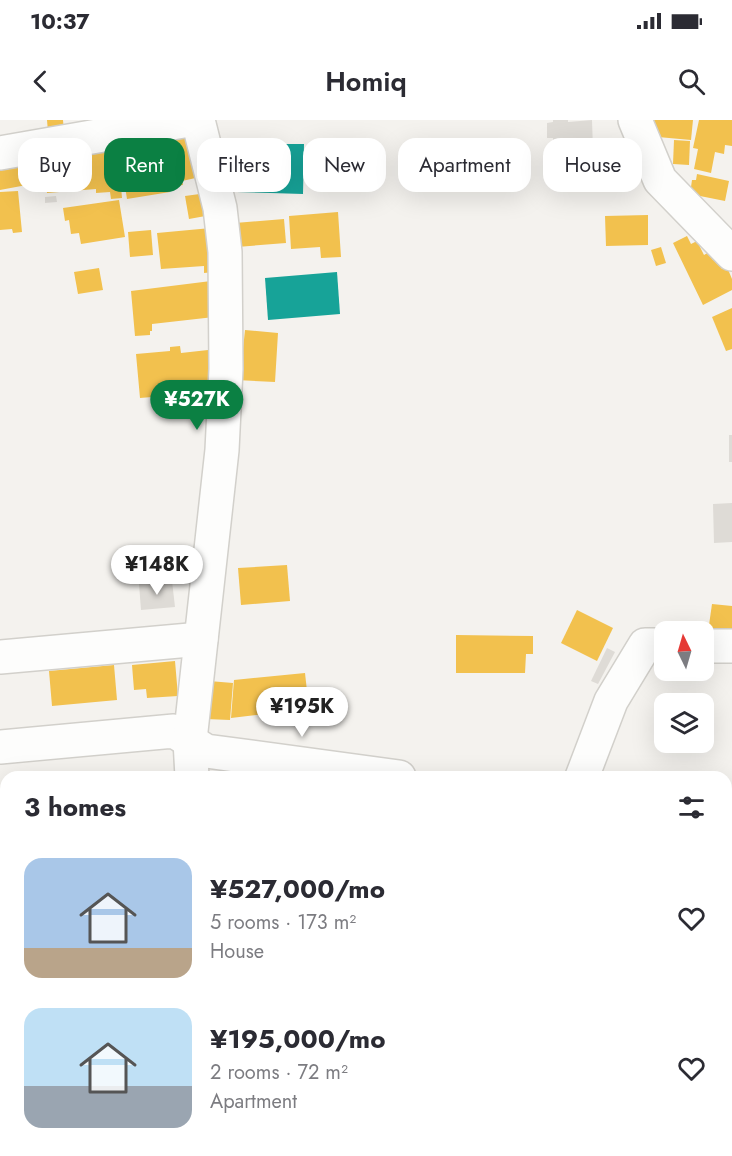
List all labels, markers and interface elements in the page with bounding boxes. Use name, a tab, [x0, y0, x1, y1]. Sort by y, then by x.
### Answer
text: 10:37	[30, 5, 89, 37]
text: Homiq	[325, 62, 407, 101]
icon: back	[24, 65, 57, 98]
icon: search	[675, 65, 708, 98]
chip: Buy	[18, 138, 92, 192]
chip: Rent	[104, 138, 185, 192]
chip: Filters	[197, 138, 291, 192]
chip: New	[303, 138, 386, 192]
chip: Apartment	[398, 138, 531, 192]
chip: House	[543, 138, 642, 192]
pin: ¥527K	[155, 380, 239, 431]
text: ¥527K	[164, 385, 230, 414]
pin: ¥148K	[115, 545, 199, 596]
text: ¥148K	[125, 550, 189, 579]
north arrow	[654, 621, 714, 681]
map controls	[654, 621, 714, 753]
pin: ¥195K	[260, 687, 344, 738]
text: ¥195K	[270, 692, 334, 721]
button: layers	[654, 693, 714, 753]
text: 3 homes	[24, 788, 126, 826]
icon: filters	[675, 791, 708, 824]
text: ¥527,000/mo	[210, 870, 385, 908]
icon: home	[72, 882, 144, 954]
icon: heart	[675, 902, 708, 935]
text: 5 rooms · 173 m²	[210, 908, 356, 937]
text: House	[210, 937, 264, 966]
text: ¥195,000/mo	[210, 1020, 386, 1058]
icon: home	[72, 1032, 144, 1104]
icon: heart	[675, 1052, 708, 1085]
text: 2 rooms · 72 m²	[210, 1058, 348, 1087]
text: Apartment	[210, 1087, 297, 1116]

